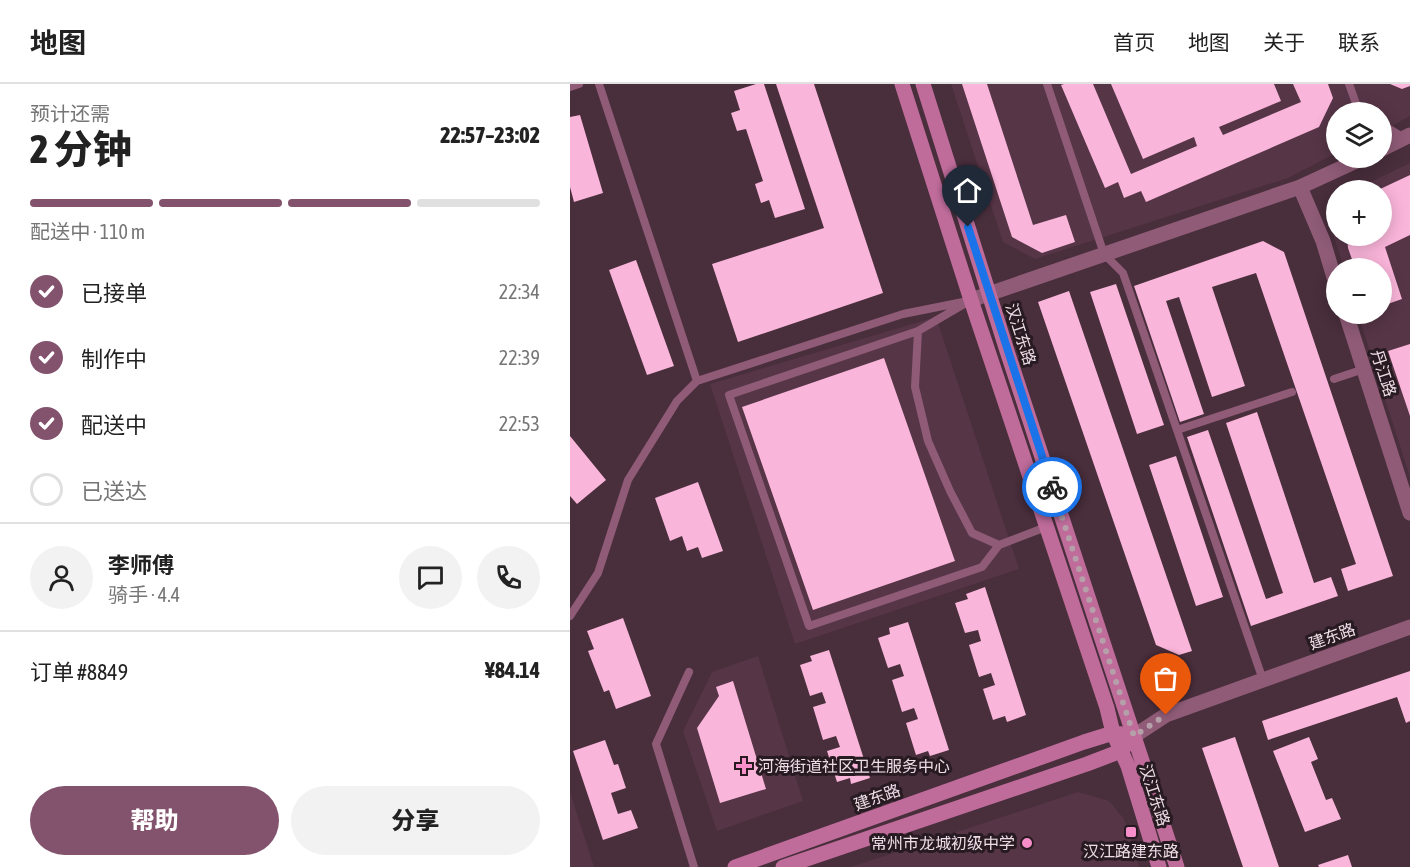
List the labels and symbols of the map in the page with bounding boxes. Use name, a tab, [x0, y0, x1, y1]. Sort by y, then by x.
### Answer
pin	[942, 165, 993, 227]
street label: 汉江东路	[1003, 301, 1039, 367]
street label: 丹江路	[1368, 347, 1400, 399]
courier	[1022, 457, 1082, 517]
street label: 建东路	[1306, 619, 1358, 653]
pin	[1140, 653, 1191, 715]
marker: 河海街道社区卫生服务中心	[735, 757, 753, 775]
place label: 河海街道社区卫生服务中心	[758, 757, 950, 775]
street label: 汉江东路	[1137, 762, 1173, 828]
street label: 建东路	[851, 780, 903, 814]
marker: 汉江路建东路	[1124, 825, 1138, 839]
place label: 常州市龙城初级中学	[871, 834, 1015, 852]
marker: 常州市龙城初级中学	[1020, 836, 1034, 850]
place label: 汉江路建东路	[1083, 842, 1179, 860]

